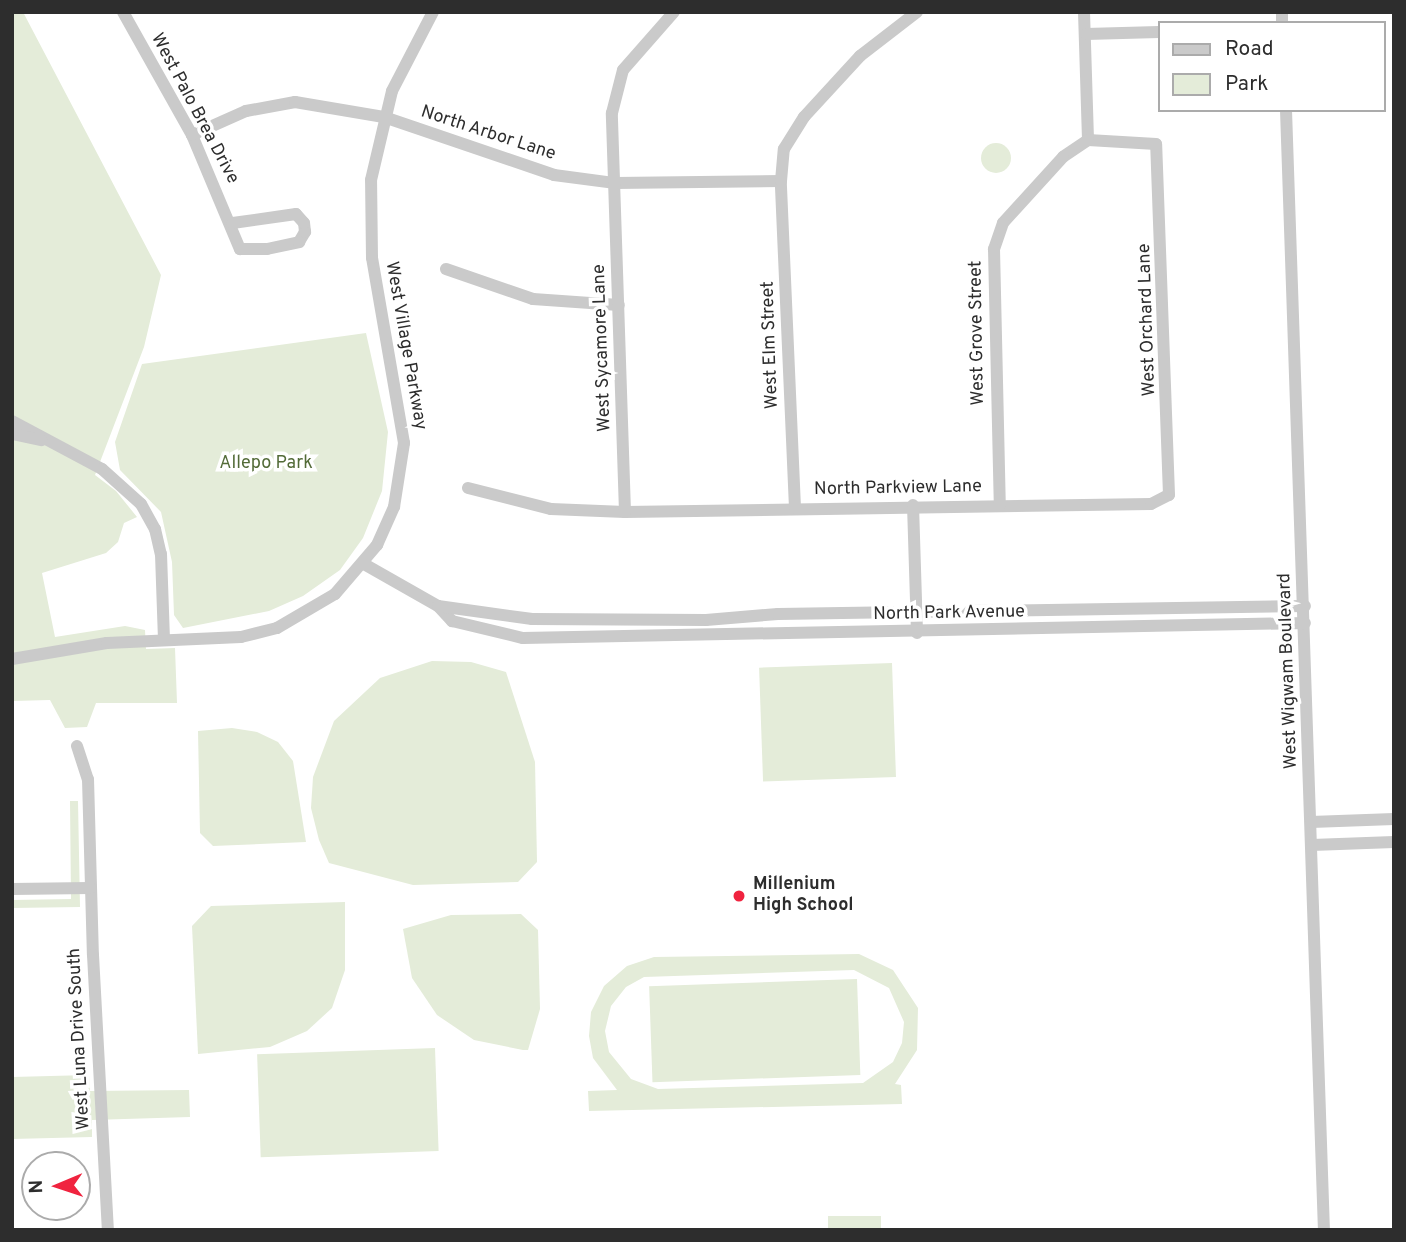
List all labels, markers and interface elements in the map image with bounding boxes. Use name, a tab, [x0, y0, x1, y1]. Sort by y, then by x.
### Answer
legend	[1158, 21, 1385, 112]
street label: West Palo Brea Drive	[145, 30, 243, 188]
text: Road	[1225, 36, 1274, 63]
text: Park	[1225, 71, 1268, 98]
street label: North Arbor Lane	[417, 102, 559, 166]
street label: West Orchard Lane	[1135, 243, 1161, 397]
street label: West Village Parkway	[379, 260, 431, 432]
street label: West Grove Street	[966, 260, 990, 406]
street label: West Sycamore Lane	[589, 264, 617, 432]
street label: West Elm Street	[758, 281, 784, 409]
park label: Allepo Park	[219, 453, 313, 475]
street label: North Parkview Lane	[814, 477, 982, 501]
street label: West Wigwam Boulevard	[1275, 572, 1303, 770]
street label: North Park Avenue	[873, 602, 1025, 626]
place label: Millenium High School	[753, 875, 854, 917]
marker: Millenium High School	[731, 888, 747, 904]
street label: West Luna Drive South	[64, 948, 96, 1130]
north arrow	[21, 1151, 91, 1221]
text: N	[25, 1179, 49, 1194]

